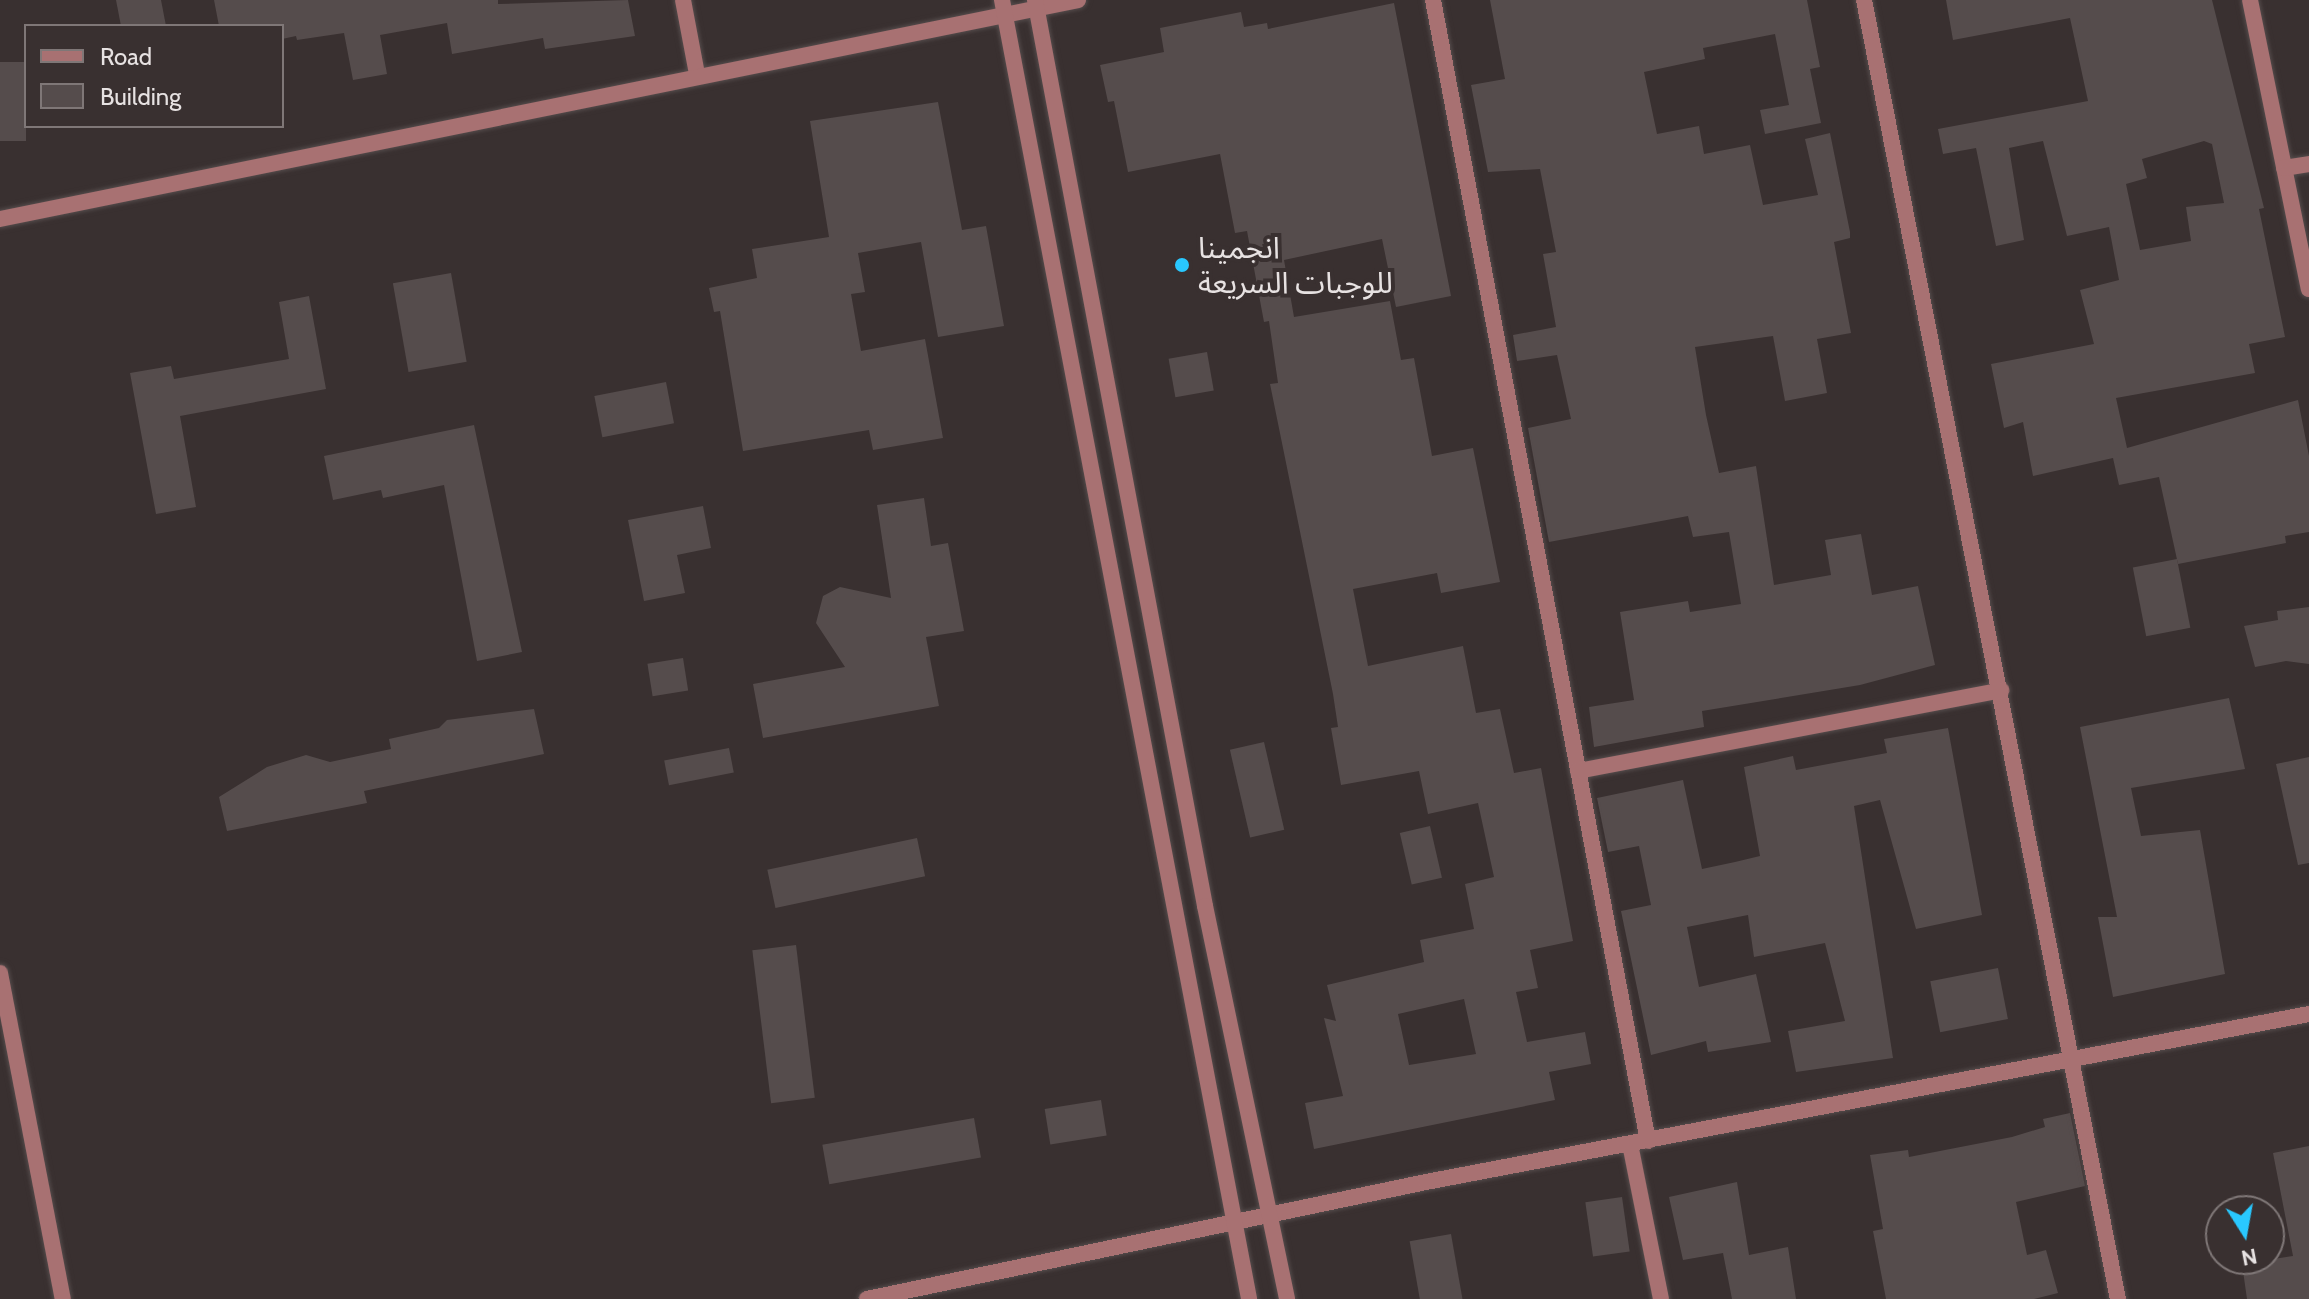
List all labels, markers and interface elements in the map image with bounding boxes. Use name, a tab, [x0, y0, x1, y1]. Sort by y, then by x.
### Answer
legend	[24, 24, 284, 128]
text: Road	[100, 42, 152, 71]
text: Building	[100, 82, 181, 111]
place label: انجمينا للوجبات السريعة	[1198, 230, 1393, 300]
marker: انجمينا للوجبات السريعة	[1173, 256, 1191, 274]
north arrow	[2205, 1195, 2285, 1275]
text: N	[2239, 1242, 2260, 1272]

